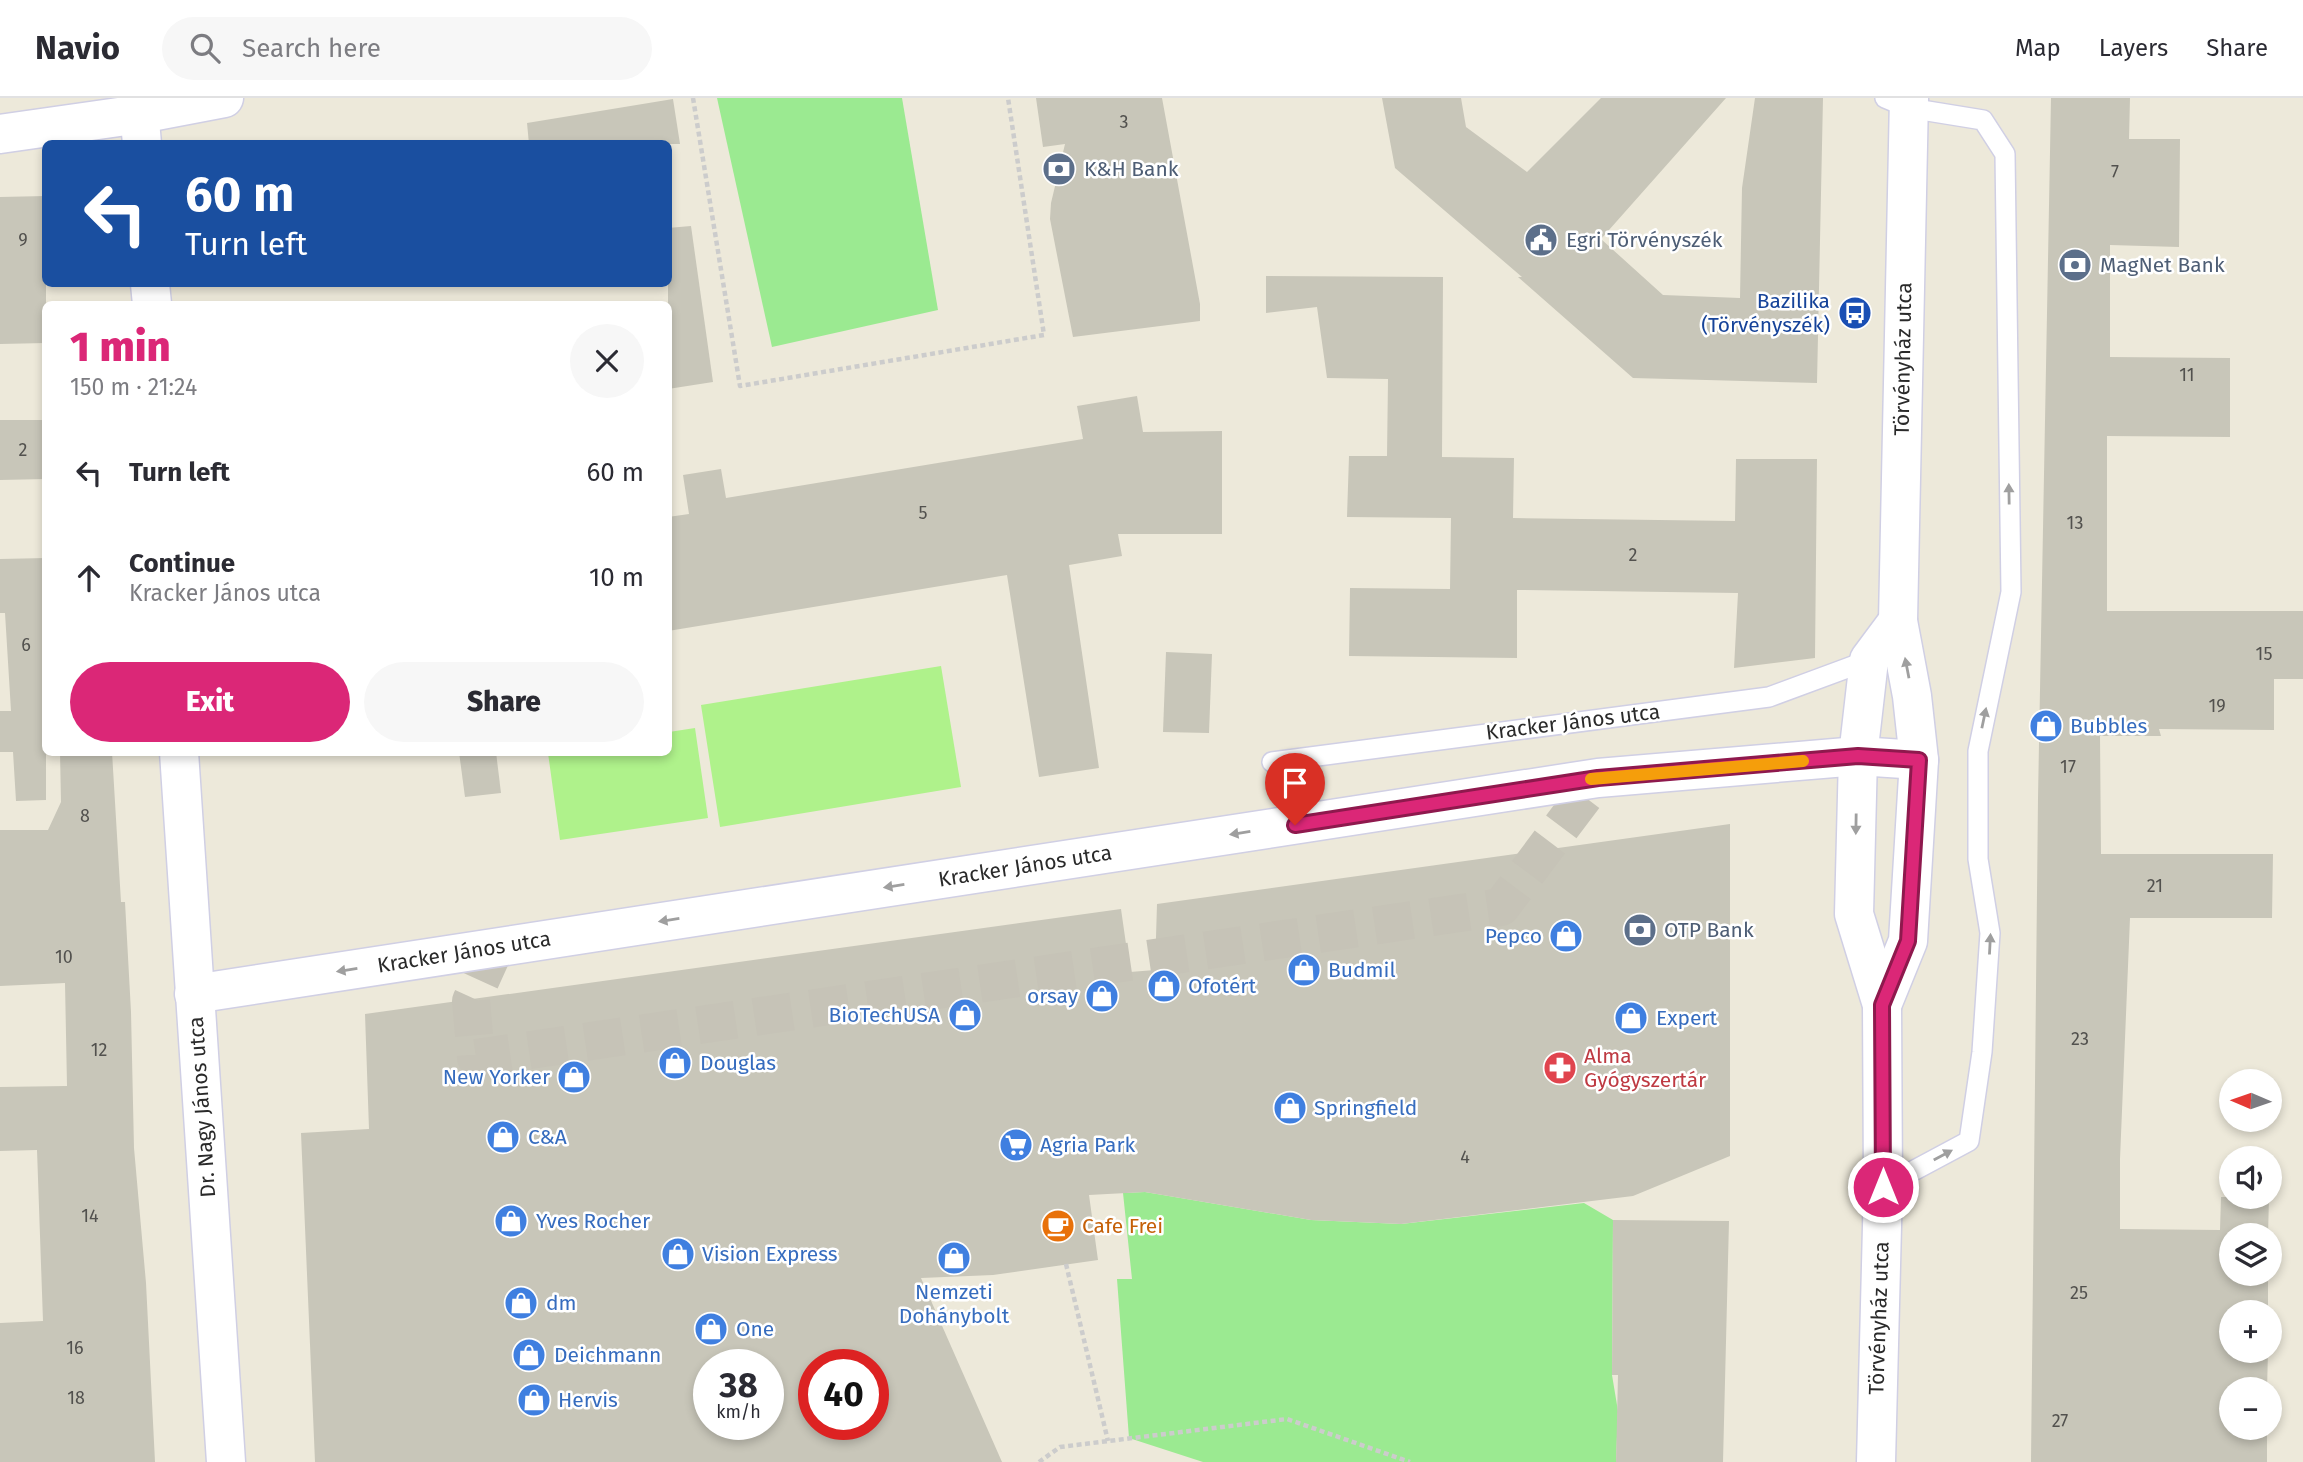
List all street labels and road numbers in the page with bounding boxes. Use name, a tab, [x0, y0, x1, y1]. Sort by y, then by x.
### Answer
street label: Törvényház utca	[1889, 282, 1917, 436]
street label: Kracker János utca	[1484, 698, 1662, 746]
street label: Kracker János utca	[936, 839, 1114, 893]
street label: Kracker János utca	[375, 925, 553, 979]
street label: Dr. Nagy János utca	[183, 1016, 221, 1198]
street label: Törvényház utca	[1863, 1241, 1895, 1395]

